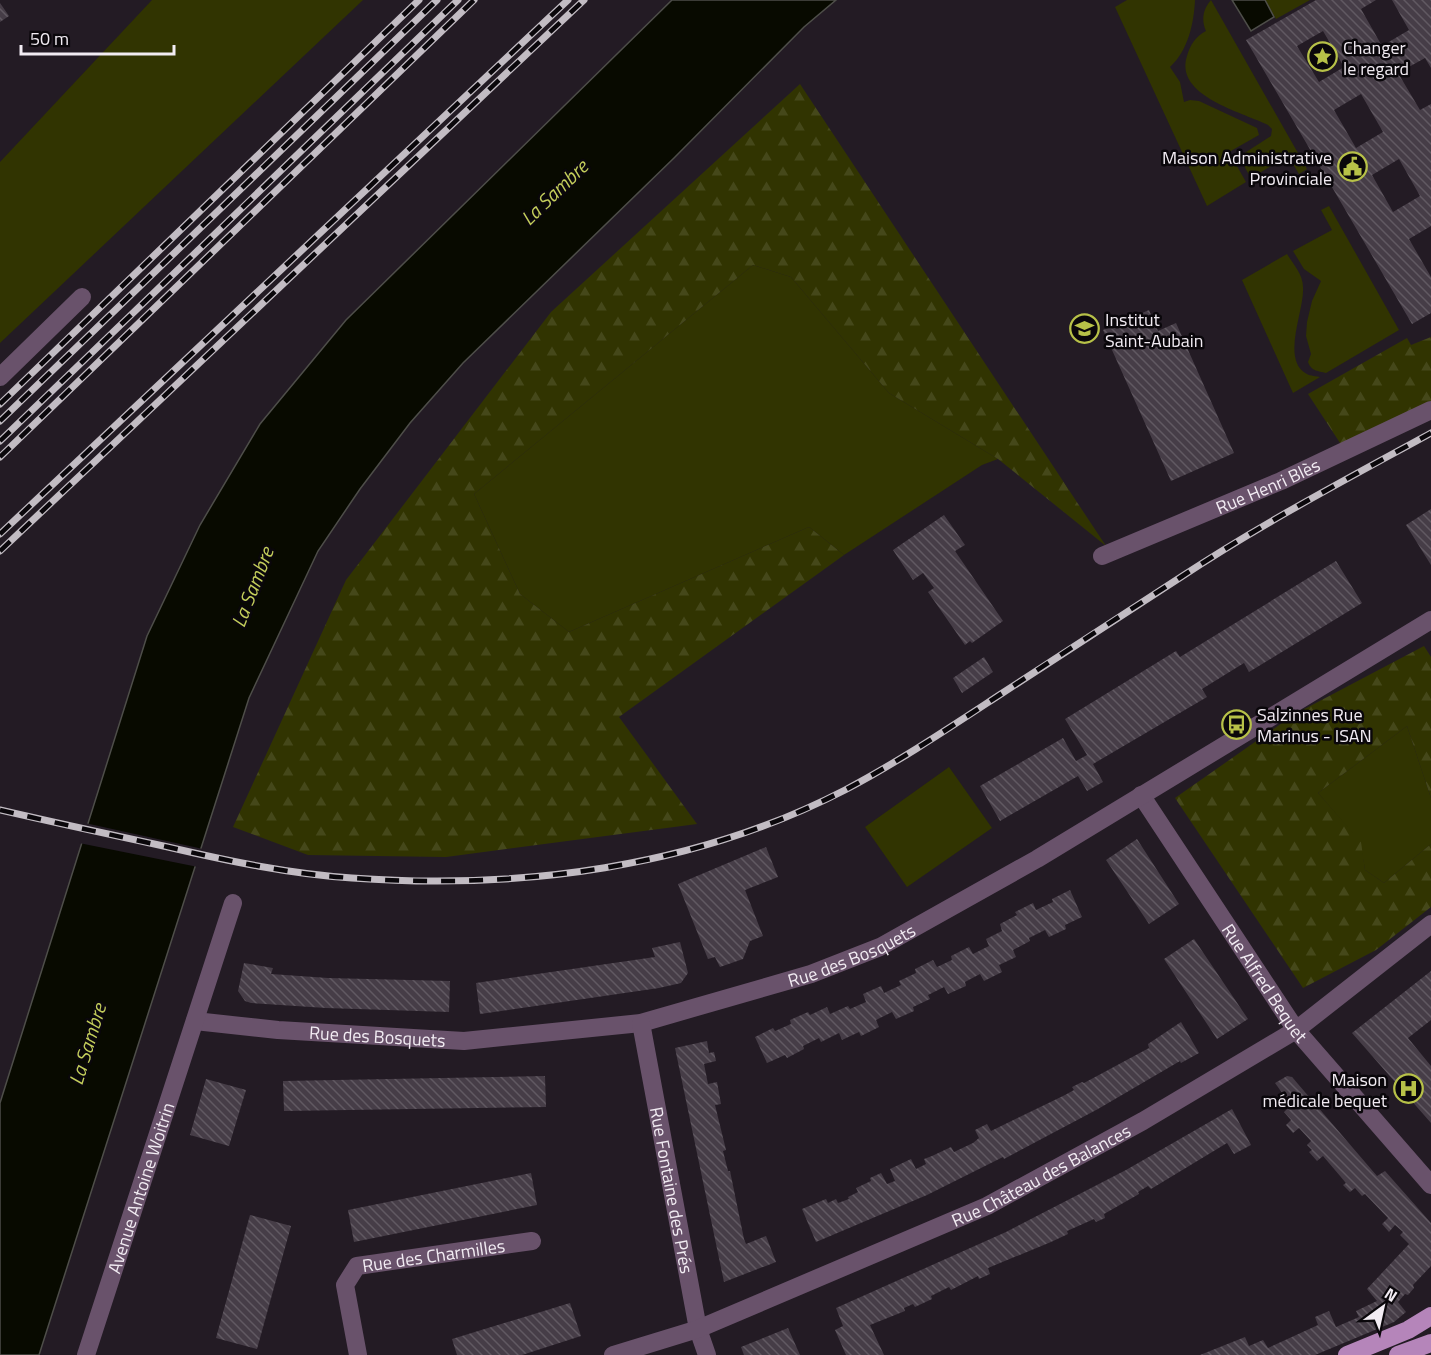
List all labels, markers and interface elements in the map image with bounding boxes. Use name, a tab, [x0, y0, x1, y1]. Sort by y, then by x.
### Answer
scale bar	[21, 18, 174, 56]
text: 50 m	[30, 25, 69, 52]
place label: Changer le regard	[1343, 34, 1409, 82]
place icon: Changer le regard	[1306, 41, 1338, 73]
place label: Maison Administrative Provinciale	[1162, 144, 1332, 192]
water label: La Sambre	[513, 151, 596, 232]
public building icon: Maison Administrative Provinciale	[1337, 151, 1369, 183]
place label: Institut Saint-Aubain	[1105, 306, 1203, 354]
school or university icon: Institut Saint-Aubain	[1068, 313, 1100, 345]
street label: Rue Henri Blès	[1211, 451, 1324, 520]
water label: La Sambre	[223, 541, 282, 632]
place label: Salzinnes Rue Marinus - ISAN	[1257, 701, 1372, 749]
bus stop icon: Salzinnes Rue Marinus - ISAN	[1220, 708, 1252, 740]
street label: Rue des Bosquets	[784, 916, 920, 994]
street label: Rue Alfred Bequet	[1216, 918, 1315, 1049]
water label: La Sambre	[60, 998, 115, 1089]
street label: Rue des Bosquets	[308, 1018, 446, 1053]
place label: Maison médicale bequet	[1262, 1066, 1388, 1114]
hospital icon: Maison médicale bequet	[1392, 1073, 1424, 1105]
street label: Avenue Antoine Woitrin	[100, 1099, 181, 1277]
street label: Rue Fontaine des Prés	[643, 1104, 701, 1276]
street label: Rue Château des Balances	[947, 1117, 1135, 1233]
street label: Rue des Charmilles	[360, 1232, 507, 1279]
north arrow	[1353, 1277, 1413, 1337]
text: N	[1380, 1281, 1402, 1308]

